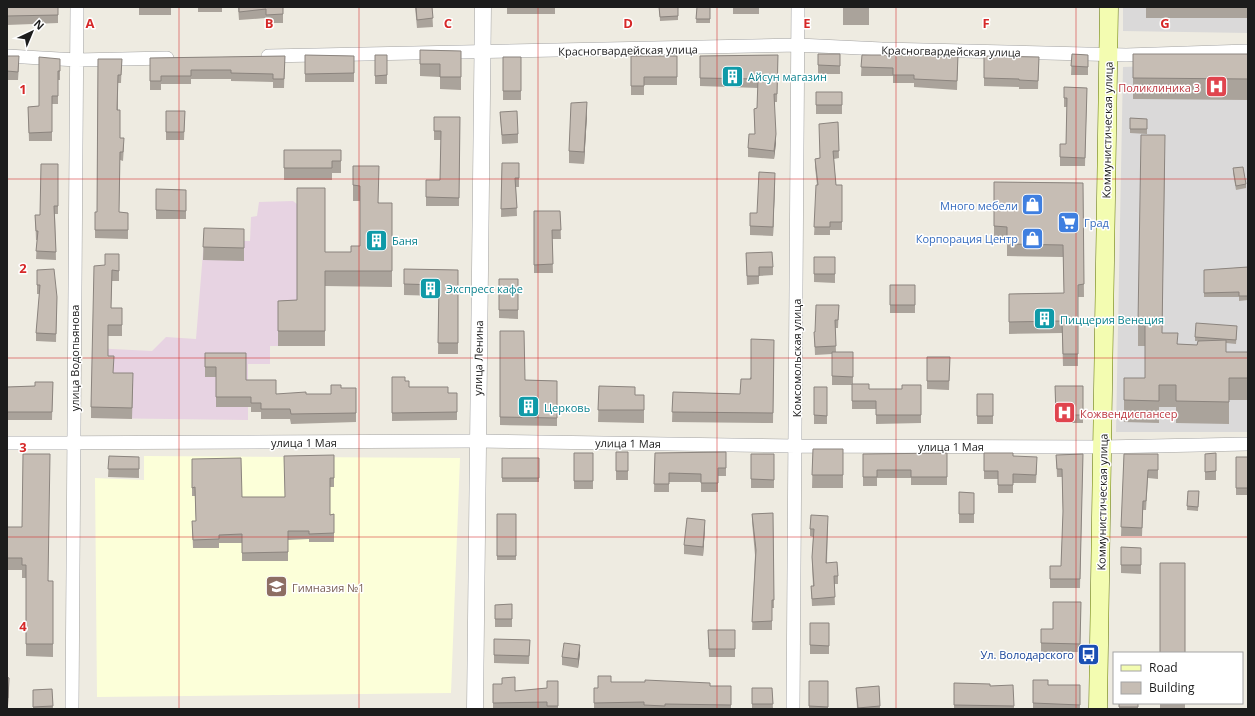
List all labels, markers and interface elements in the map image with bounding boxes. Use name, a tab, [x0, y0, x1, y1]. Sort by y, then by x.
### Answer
north arrow	[12, 12, 52, 52]
text: A	[86, 14, 95, 32]
text: B	[265, 14, 274, 32]
text: C	[444, 14, 452, 32]
text: D	[623, 14, 633, 32]
text: E	[803, 14, 811, 32]
text: F	[982, 14, 990, 32]
text: G	[1160, 14, 1170, 32]
text: N	[31, 16, 48, 33]
street label: Красногвардейская улица	[558, 41, 698, 59]
street label: Красногвардейская улица	[881, 42, 1021, 60]
street label: Коммунистическая улица	[1098, 61, 1116, 199]
building icon: Айсун магазин	[719, 63, 745, 89]
place label: Айсун магазин	[748, 69, 827, 84]
hospital icon: Поликлиника 3	[1203, 74, 1229, 100]
text: 1	[19, 80, 27, 98]
place label: Поликлиника 3	[1118, 80, 1200, 95]
shop icon: Много мебели	[1020, 192, 1046, 218]
place label: Много мебели	[940, 198, 1018, 213]
supermarket icon: Град	[1055, 209, 1081, 235]
place label: Град	[1084, 215, 1110, 230]
shop icon: Корпорация Центр	[1020, 225, 1046, 251]
building icon: Баня	[363, 227, 389, 253]
place label: Корпорация Центр	[916, 231, 1018, 246]
place label: Баня	[392, 233, 418, 248]
text: 2	[19, 259, 27, 277]
building icon: Экспресс кафе	[418, 275, 444, 301]
place label: Экспресс кафе	[446, 281, 523, 296]
street label: Комсомольская улица	[789, 299, 804, 417]
street label: улица Водопьянова	[67, 305, 82, 411]
building icon: Пиццерия Венеция	[1031, 306, 1057, 332]
place label: Пиццерия Венеция	[1060, 312, 1164, 327]
street label: улица Ленина	[470, 320, 486, 396]
building icon: Церковь	[516, 394, 542, 420]
place label: Церковь	[544, 400, 590, 415]
hospital icon: Кожвендиспансер	[1051, 400, 1077, 426]
place label: Кожвендиспансер	[1080, 406, 1178, 421]
street label: Коммунистическая улица	[1093, 433, 1111, 571]
street label: улица 1 Мая	[271, 435, 337, 450]
street label: улица 1 Мая	[595, 435, 661, 451]
text: 3	[19, 438, 27, 456]
street label: улица 1 Мая	[918, 439, 984, 454]
school or university icon: Гимназия №1	[263, 574, 289, 600]
place label: Гимназия №1	[292, 580, 365, 595]
text: 4	[19, 617, 27, 635]
bus stop icon: Ул. Володарского	[1076, 641, 1102, 667]
place label: Ул. Володарского	[980, 647, 1074, 662]
legend	[1113, 652, 1243, 704]
text: Road	[1149, 659, 1178, 676]
text: Building	[1149, 679, 1195, 696]

